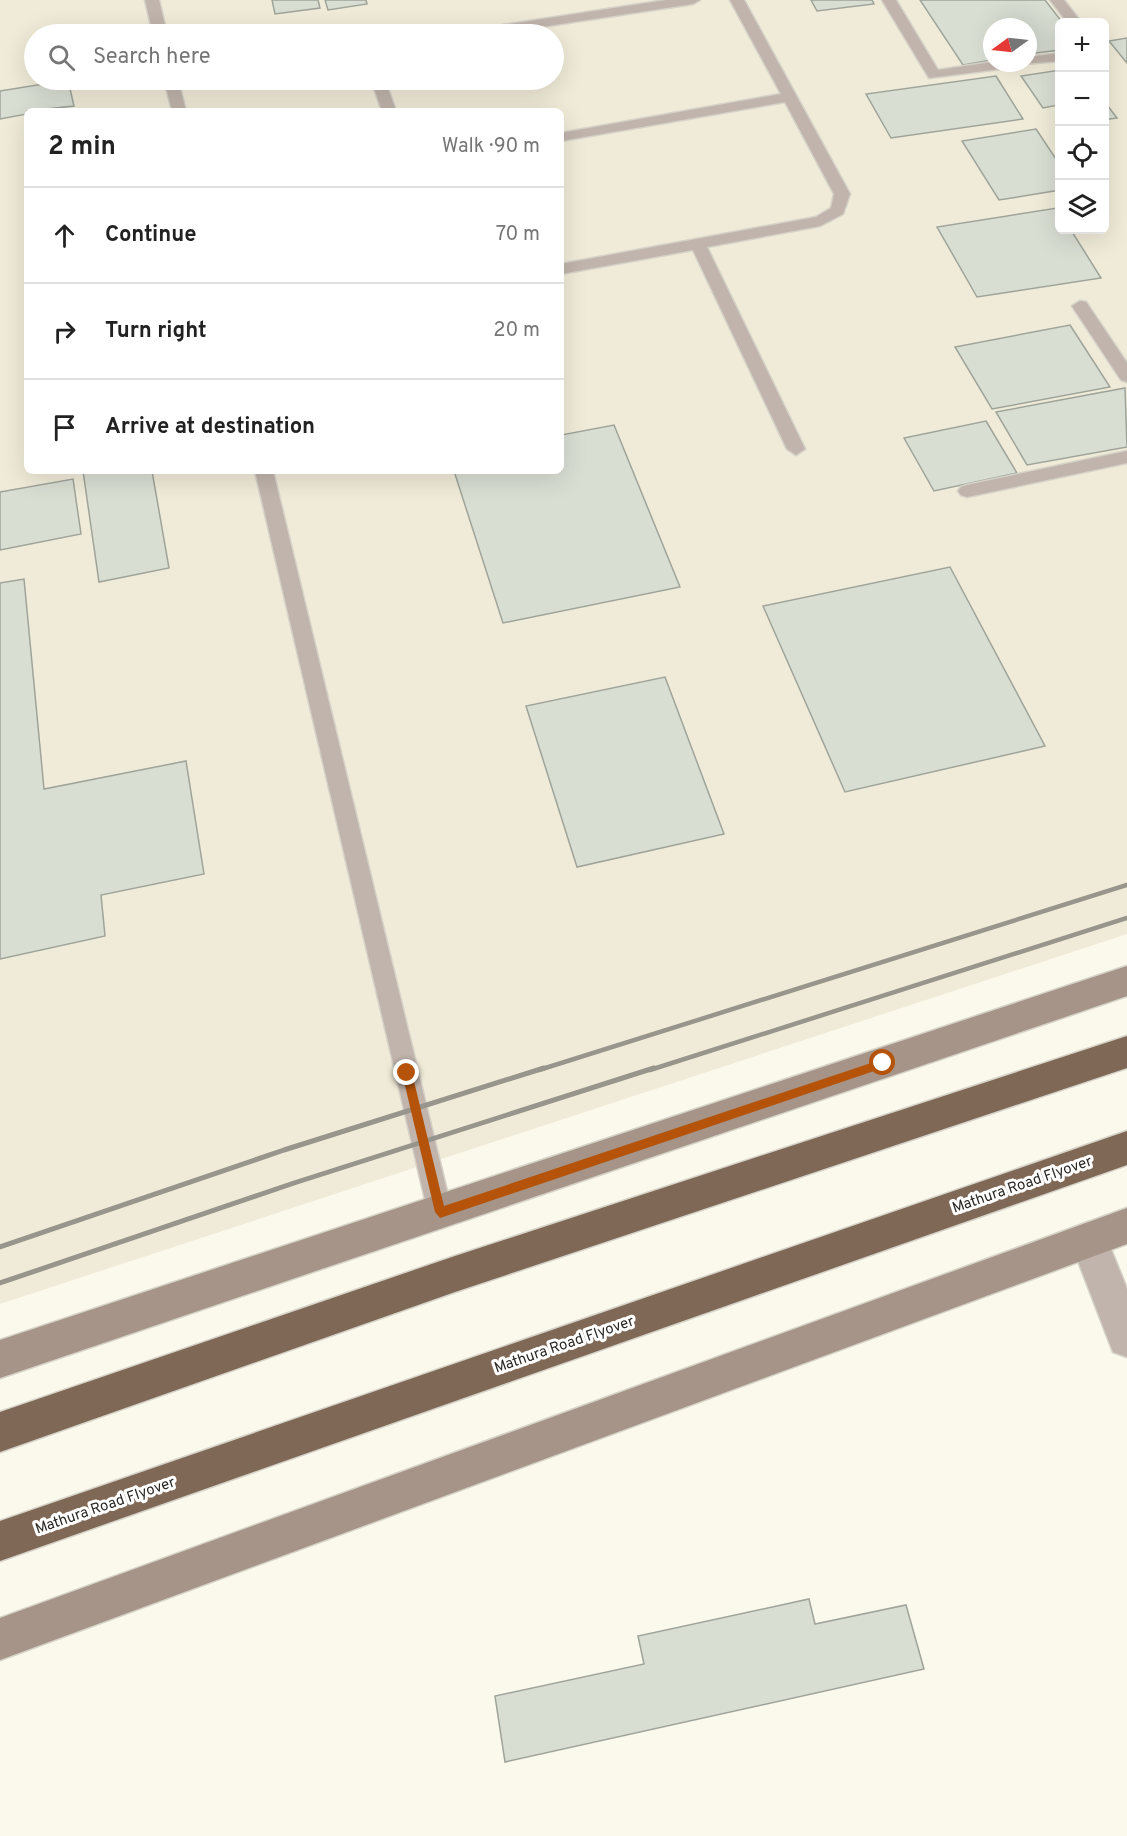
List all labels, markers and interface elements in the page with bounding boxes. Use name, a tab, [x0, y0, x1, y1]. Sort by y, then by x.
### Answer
north arrow	[983, 18, 1037, 72]
map controls	[1055, 18, 1109, 234]
button: +	[1055, 18, 1109, 72]
search box	[24, 24, 564, 90]
icon: search	[45, 41, 78, 74]
text: Search here	[93, 44, 211, 71]
button: −	[1055, 72, 1109, 126]
button: locate	[1055, 126, 1109, 180]
text: 2 min	[48, 131, 116, 164]
text: Walk · 90 m	[442, 134, 540, 160]
button: layers	[1055, 180, 1109, 234]
icon: ahead	[48, 219, 81, 252]
text: Continue	[105, 222, 196, 249]
text: 70 m	[496, 222, 540, 248]
icon: right	[48, 315, 81, 348]
text: Turn right	[105, 318, 207, 345]
text: 20 m	[493, 318, 540, 344]
icon: arrive	[48, 411, 81, 444]
text: Arrive at destination	[105, 414, 315, 441]
route start	[869, 1049, 895, 1075]
route end	[393, 1059, 419, 1085]
street label: Mathura Road Flyover	[950, 1152, 1095, 1218]
street label: Mathura Road Flyover	[492, 1312, 637, 1378]
street label: Mathura Road Flyover	[33, 1473, 178, 1539]

